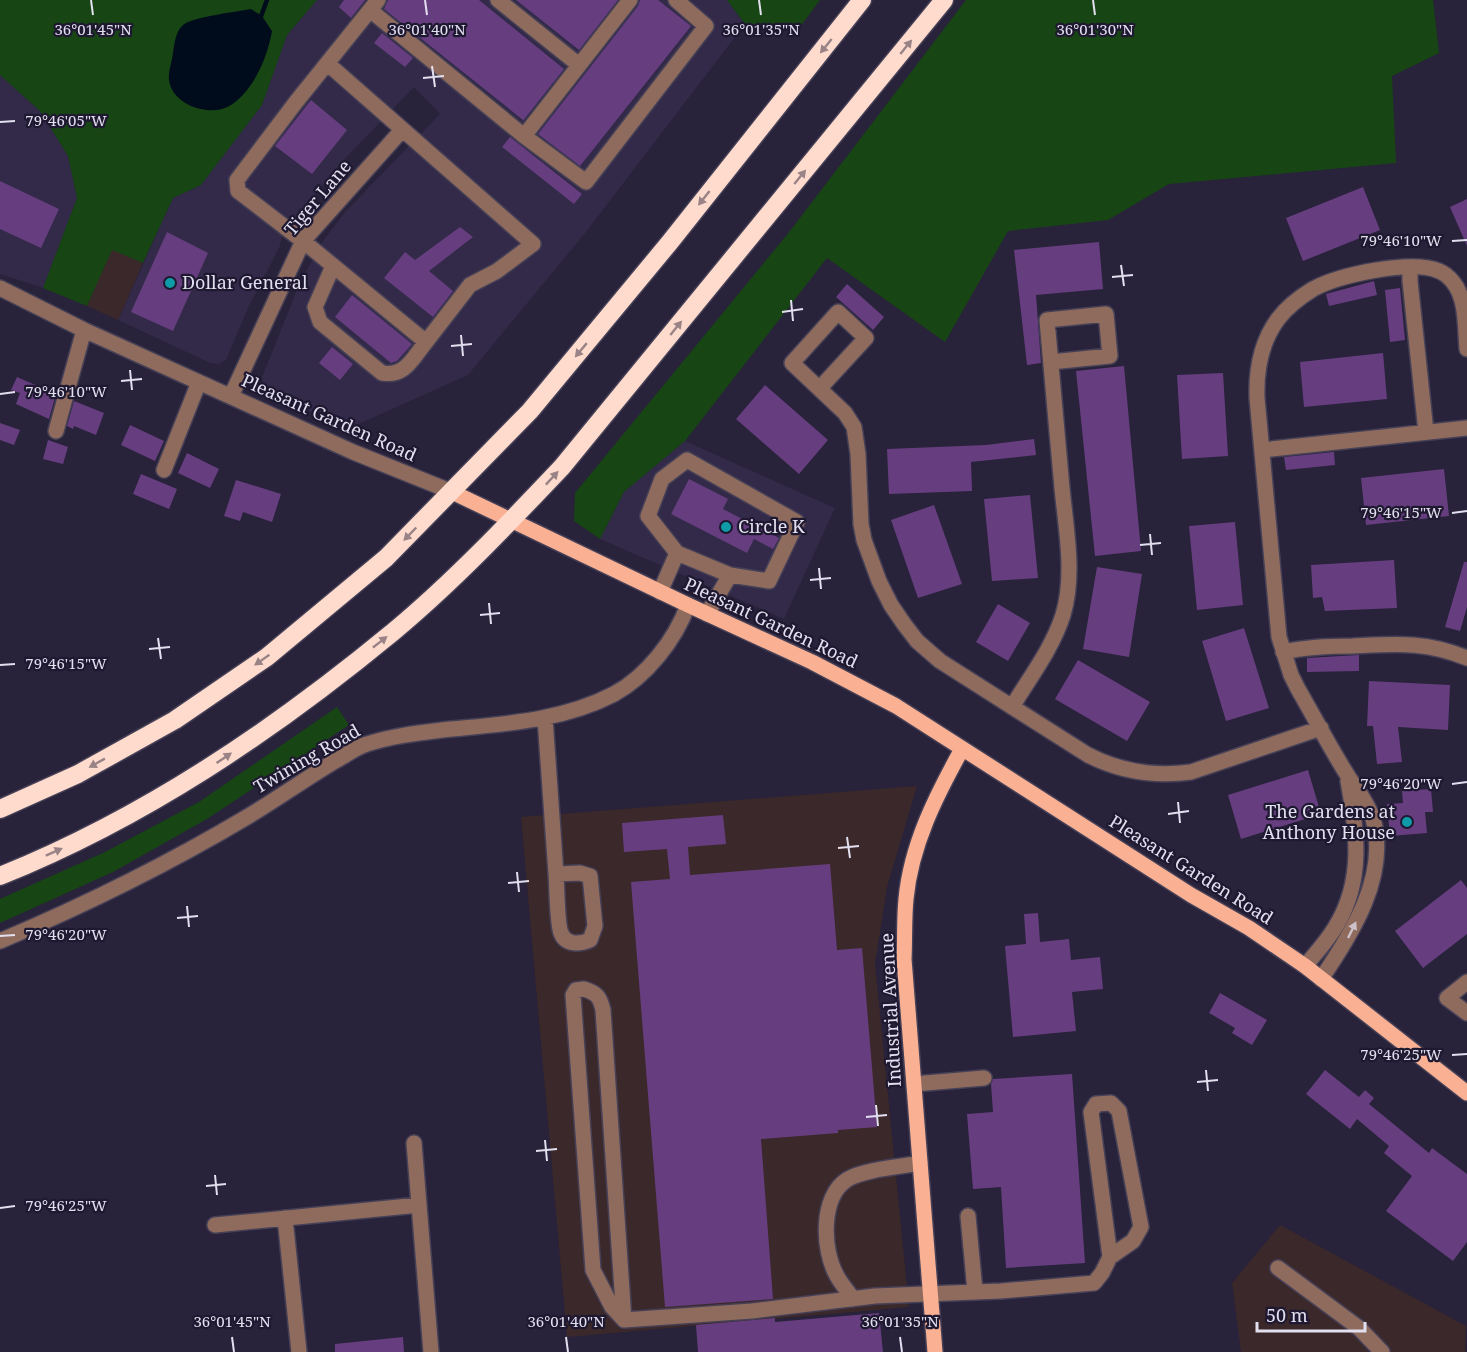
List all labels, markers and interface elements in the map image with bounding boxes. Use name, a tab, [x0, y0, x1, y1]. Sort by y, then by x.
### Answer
text: 36°01'45"N	[54, 19, 132, 39]
text: 36°01'40"N	[388, 19, 466, 39]
text: 36°01'35"N	[722, 19, 800, 39]
text: 36°01'30"N	[1056, 19, 1134, 39]
one-way arrow	[820, 38, 832, 53]
one-way arrow	[899, 40, 911, 55]
text: 79°46'05"W	[25, 110, 107, 130]
street label: Tiger Lane	[279, 154, 356, 240]
one-way arrow	[793, 169, 806, 185]
one-way arrow	[699, 191, 711, 206]
text: 79°46'10"W	[1360, 230, 1442, 250]
place label: Dollar General	[182, 270, 308, 294]
marker: Dollar General	[163, 276, 177, 290]
one-way arrow	[670, 320, 683, 336]
one-way arrow	[576, 342, 588, 357]
street label: Pleasant Garden Road	[238, 368, 421, 466]
text: 79°46'10"W	[25, 381, 107, 401]
one-way arrow	[544, 472, 558, 486]
text: 79°46'15"W	[1360, 502, 1442, 522]
place label: Circle K	[738, 514, 805, 538]
marker: Circle K	[719, 520, 733, 534]
one-way arrow	[403, 526, 417, 541]
street label: Pleasant Garden Road	[681, 571, 862, 673]
one-way arrow	[373, 636, 388, 648]
text: 79°46'15"W	[25, 653, 107, 673]
one-way arrow	[254, 654, 270, 665]
street label: Twining Road	[249, 718, 364, 798]
one-way arrow	[215, 752, 232, 763]
one-way arrow	[88, 758, 105, 768]
text: 79°46'20"W	[1360, 773, 1442, 793]
place label: The Gardens at Anthony House	[1263, 799, 1395, 844]
street label: Pleasant Garden Road	[1105, 809, 1278, 929]
marker: The Gardens at Anthony House	[1400, 815, 1414, 829]
one-way arrow	[45, 848, 62, 857]
one-way arrow	[1348, 921, 1357, 938]
text: 79°46'20"W	[25, 924, 107, 944]
street label: Industrial Avenue	[874, 932, 906, 1088]
text: 79°46'25"W	[1360, 1044, 1442, 1064]
text: 79°46'25"W	[25, 1195, 107, 1215]
scale bar	[1257, 1295, 1365, 1333]
text: 50 m	[1266, 1303, 1308, 1327]
text: 36°01'45"N	[193, 1311, 271, 1331]
text: 36°01'40"N	[527, 1311, 605, 1331]
text: 36°01'35"N	[861, 1311, 939, 1331]

